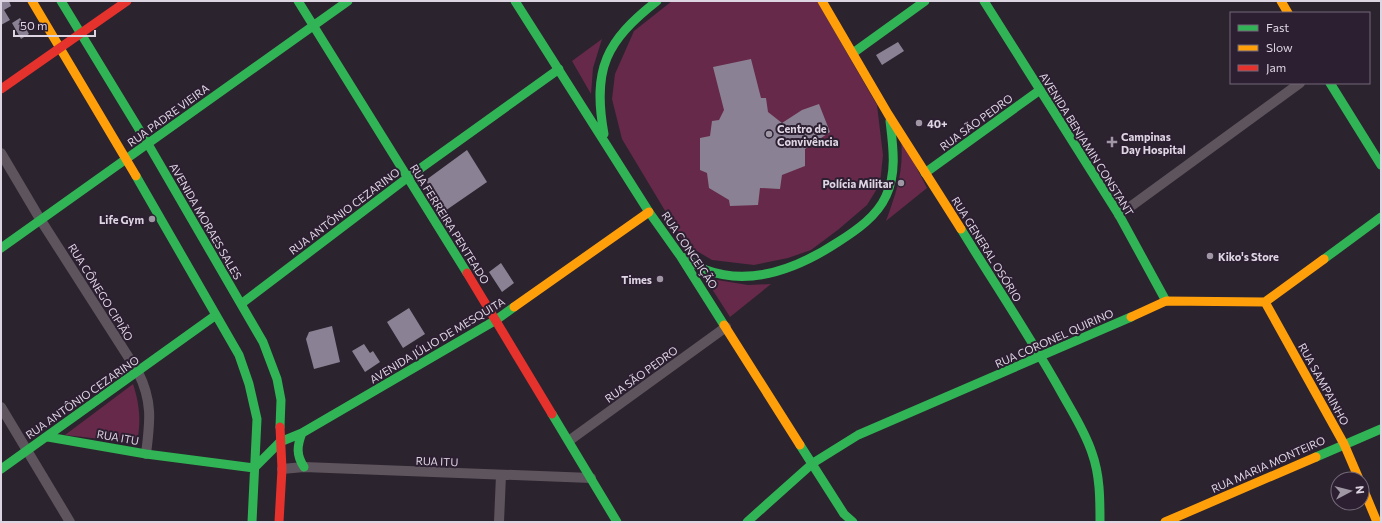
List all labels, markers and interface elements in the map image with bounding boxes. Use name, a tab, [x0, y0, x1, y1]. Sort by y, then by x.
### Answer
scale bar	[14, 12, 95, 38]
legend	[1230, 12, 1370, 84]
text: 50 m	[20, 18, 48, 32]
text: Fast	[1266, 20, 1289, 34]
text: Slow	[1266, 40, 1293, 54]
text: Jam	[1266, 60, 1286, 75]
street label: AVENIDA BENJAMIN CONSTANT	[1036, 70, 1137, 219]
street label: RUA PADRE VIEIRA	[125, 81, 212, 149]
street label: RUA SÃO PEDRO	[937, 91, 1015, 153]
place label: 40+	[927, 117, 948, 130]
marker: 40+	[914, 118, 924, 128]
place label: Centro de Convivência	[777, 122, 839, 148]
marker: Centro de Convivência	[764, 129, 774, 139]
place label: Campinas Day Hospital	[1121, 130, 1186, 156]
marker: Campinas Day Hospital	[1106, 136, 1118, 148]
street label: AVENIDA MORAES SALES	[167, 160, 245, 282]
street label: RUA FERREIRA PENTEADO	[408, 162, 492, 286]
street label: RUA ANTÔNIO CEZARINO	[285, 164, 402, 257]
place label: Polícia Militar	[822, 177, 893, 190]
marker: Polícia Militar	[896, 178, 906, 188]
street label: RUA GENERAL OSÓRIO	[949, 194, 1025, 304]
street label: RUA CONCEIÇÃO	[659, 209, 721, 291]
place label: Life Gym	[99, 213, 144, 226]
marker: Life Gym	[147, 214, 157, 224]
street label: RUA CÔNEGO CIPIÃO	[66, 241, 137, 343]
place label: Kiko's Store	[1218, 250, 1279, 263]
marker: Kiko's Store	[1205, 251, 1215, 261]
place label: Times	[621, 273, 652, 286]
marker: Times	[655, 274, 665, 284]
street label: AVENIDA JÚLIO DE MESQUITA	[367, 293, 508, 386]
street label: RUA CORONEL QUIRINO	[993, 306, 1115, 370]
street label: RUA SAMPAINHO	[1296, 341, 1352, 427]
street label: RUA SÃO PEDRO	[602, 343, 680, 405]
street label: RUA ANTÔNIO CEZARINO	[22, 352, 141, 441]
street label: RUA ITU	[96, 427, 140, 447]
street label: RUA MARIA MONTEIRO	[1209, 433, 1327, 495]
street label: RUA ITU	[415, 454, 459, 468]
north arrow	[1330, 471, 1370, 511]
text: N	[1353, 485, 1367, 495]

